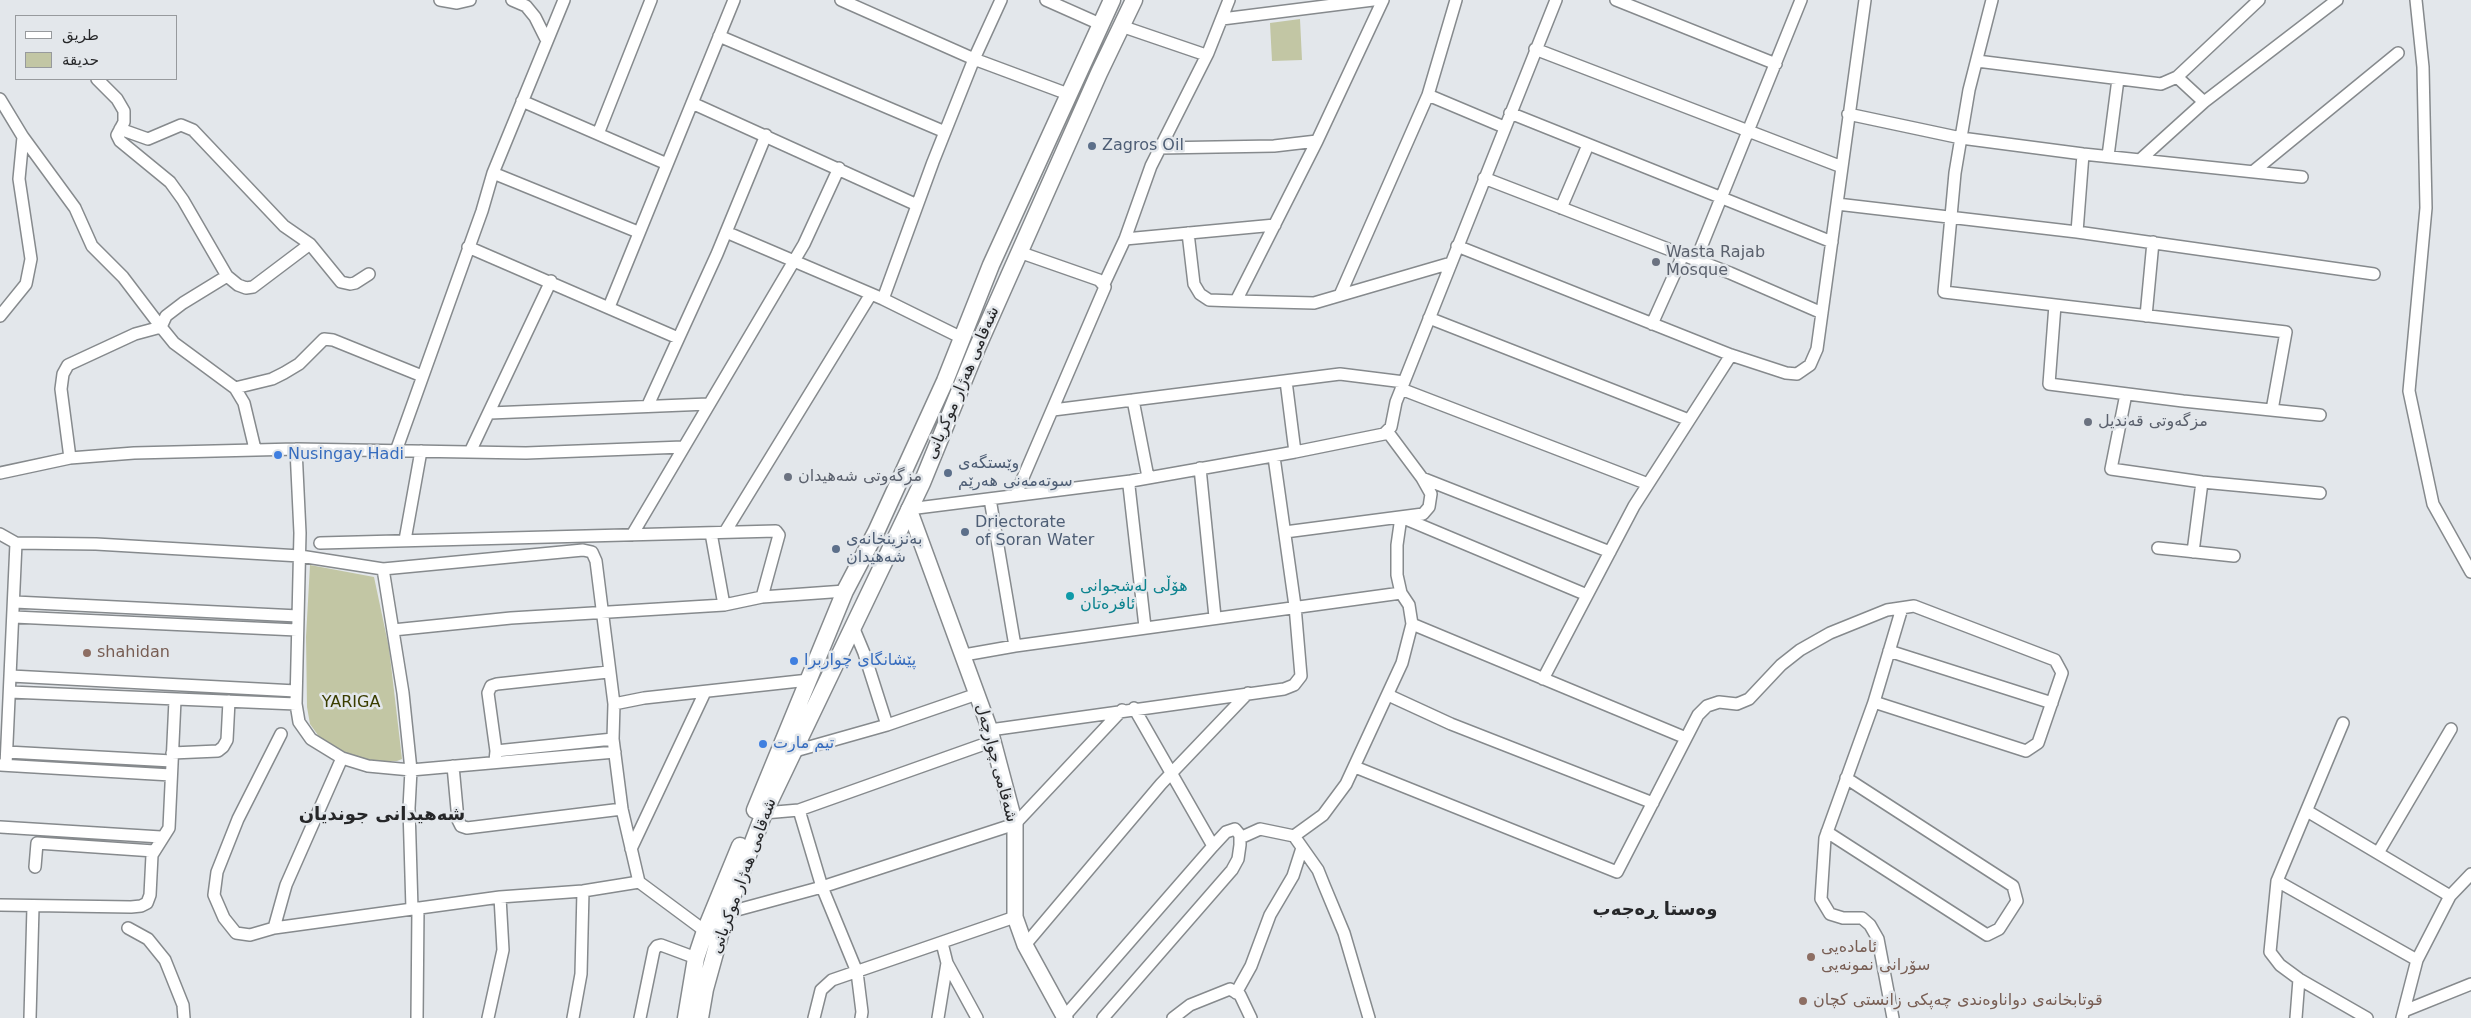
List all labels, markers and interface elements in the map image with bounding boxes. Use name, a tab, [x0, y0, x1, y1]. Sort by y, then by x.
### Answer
legend	[15, 15, 178, 80]
text: طريق	[62, 26, 99, 44]
text: حديقة	[62, 51, 99, 69]
place label: Zagros Oil	[1102, 136, 1184, 156]
marker: Zagros Oil	[1086, 140, 1098, 152]
place label: Wasta Rajab Mosque	[1666, 243, 1765, 281]
marker: Wasta Rajab Mosque	[1650, 256, 1662, 268]
street label: شەقامی ھەژار موکریانی	[922, 304, 1004, 462]
place label: مزگەوتی قەندیل	[2098, 412, 2208, 432]
marker: مزگەوتی قەندیل	[2082, 416, 2094, 428]
place label: Nusingay Hadi	[288, 445, 404, 465]
marker: Nusingay Hadi	[272, 449, 284, 461]
place label: وێستگەی سوتەمەنی هەرێم	[958, 454, 1073, 492]
place label: مزگەوتی شەهیدان	[798, 467, 922, 487]
marker: وێستگەی سوتەمەنی هەرێم	[942, 467, 954, 479]
marker: مزگەوتی شەهیدان	[782, 471, 794, 483]
place label: Driectorate of Soran Water	[975, 513, 1094, 551]
marker: Driectorate of Soran Water	[959, 526, 971, 538]
place label: بەنزینخانەی شەهیدان	[846, 530, 922, 568]
marker: بەنزینخانەی شەهیدان	[830, 543, 842, 555]
place label: هۆڵی لەشجوانی ئافرەتان	[1080, 577, 1188, 615]
marker: هۆڵی لەشجوانی ئافرەتان	[1064, 590, 1076, 602]
place label: shahidan	[97, 643, 170, 663]
marker: shahidan	[81, 647, 93, 659]
place label: پێشانگای چواربرا	[804, 651, 916, 671]
marker: پێشانگای چواربرا	[788, 655, 800, 667]
park label: YARIGA	[322, 693, 380, 713]
street label: شەقامی چوارچەل	[971, 702, 1021, 824]
place label: تيم مارت	[773, 734, 834, 754]
marker: تيم مارت	[757, 738, 769, 750]
street label: شەقامی ھەژار موکریانی	[707, 796, 781, 956]
district label: شەھیدانی جوندیان	[299, 804, 465, 826]
district label: وەستا ڕەجەب	[1593, 899, 1717, 921]
place label: ئامادەیی سۆرانی نمونەیی	[1821, 938, 1931, 976]
marker: ئامادەیی سۆرانی نمونەیی	[1805, 951, 1817, 963]
place label: قوتابخانەی دواناوەندی چەپکی زانستی کچان	[1813, 991, 2103, 1011]
marker: قوتابخانەی دواناوەندی چەپکی زانستی کچان	[1797, 995, 1809, 1007]

